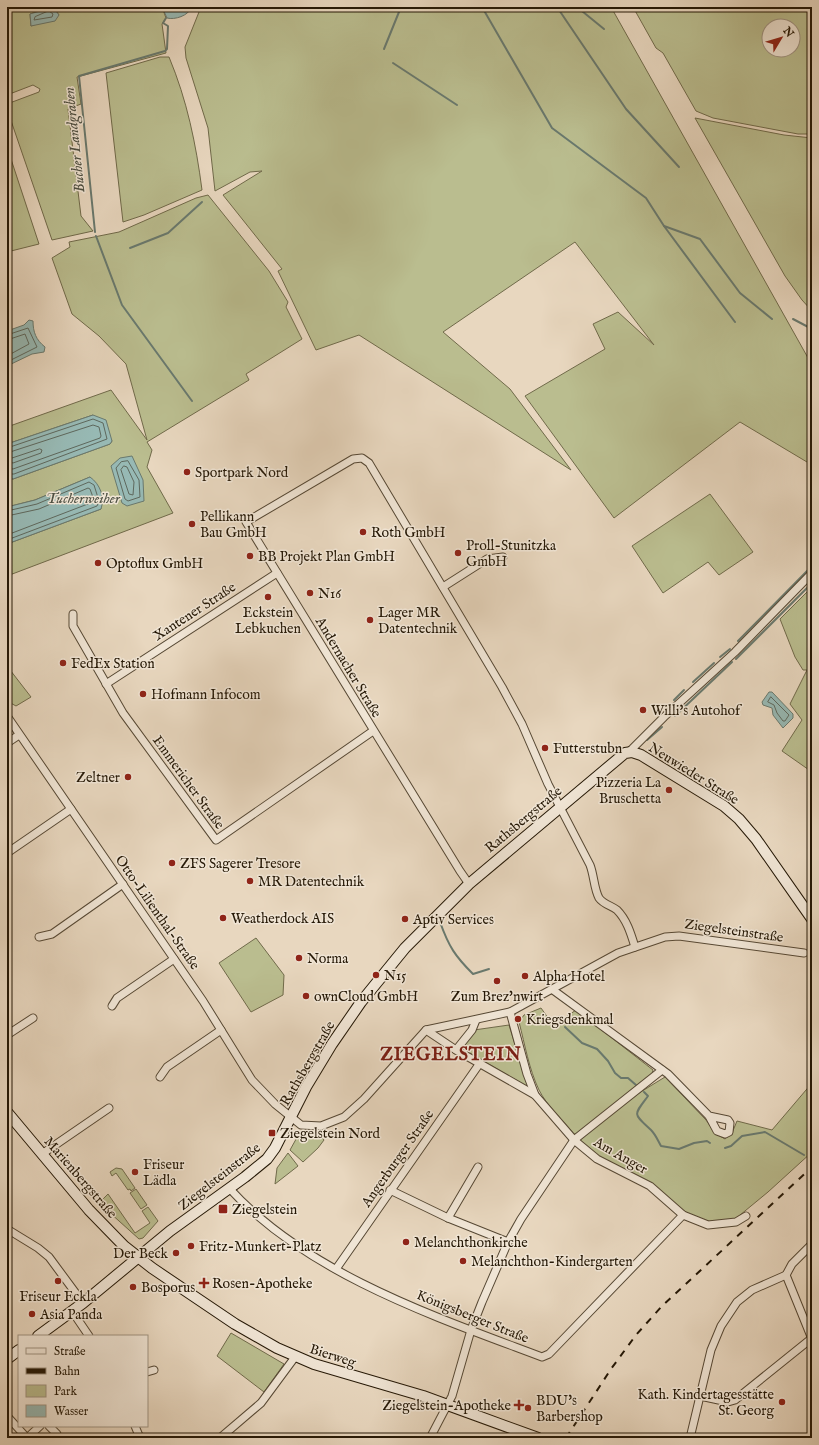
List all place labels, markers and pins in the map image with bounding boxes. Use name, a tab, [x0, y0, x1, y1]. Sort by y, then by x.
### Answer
place label: Sportpark Nord	[195, 464, 289, 482]
marker: Sportpark Nord	[182, 467, 192, 477]
place label: Pellikann Bau GmbH	[200, 508, 267, 542]
marker: Pellikann Bau GmbH	[187, 519, 197, 529]
place label: Roth GmbH	[371, 524, 446, 542]
marker: Roth GmbH	[358, 527, 368, 537]
place label: Proll-Stunitzka GmbH	[466, 537, 557, 571]
place label: BB Projekt Plan GmbH	[258, 548, 395, 566]
marker: Proll-Stunitzka GmbH	[453, 548, 463, 558]
marker: BB Projekt Plan GmbH	[245, 551, 255, 561]
place label: Optoflux GmbH	[106, 555, 203, 573]
marker: Optoflux GmbH	[93, 558, 103, 568]
place label: N16	[318, 585, 342, 603]
marker: N16	[305, 588, 315, 598]
marker: Eckstein Lebkuchen	[263, 592, 273, 602]
place label: Eckstein Lebkuchen	[235, 604, 302, 638]
place label: Lager MR Datentechnik	[378, 604, 458, 638]
marker: Lager MR Datentechnik	[365, 615, 375, 625]
place label: FedEx Station	[71, 655, 155, 673]
marker: FedEx Station	[58, 658, 68, 668]
place label: Hofmann Infocom	[151, 686, 261, 704]
marker: Hofmann Infocom	[138, 689, 148, 699]
place label: Willi's Autohof	[651, 702, 743, 720]
marker: Willi's Autohof	[638, 705, 648, 715]
place label: Futterstubn	[553, 740, 623, 758]
marker: Futterstubn	[540, 743, 550, 753]
place label: Zeltner	[76, 769, 120, 787]
marker: Zeltner	[123, 772, 133, 782]
place label: Pizzeria La Bruschetta	[596, 774, 662, 808]
marker: Pizzeria La Bruschetta	[664, 785, 674, 795]
place label: ZFS Sagerer Tresore	[180, 855, 301, 873]
marker: ZFS Sagerer Tresore	[167, 858, 177, 868]
place label: MR Datentechnik	[258, 873, 365, 891]
marker: MR Datentechnik	[245, 876, 255, 886]
place label: Weatherdock AIS	[231, 910, 334, 928]
place label: Aptiv Services	[412, 911, 494, 929]
marker: Weatherdock AIS	[218, 913, 228, 923]
marker: Aptiv Services	[400, 914, 410, 924]
place label: Norma	[307, 950, 349, 968]
marker: Norma	[294, 953, 304, 963]
place label: N15	[384, 967, 406, 985]
place label: Alpha Hotel	[532, 968, 605, 986]
marker: N15	[371, 970, 381, 980]
marker: Alpha Hotel	[520, 971, 530, 981]
marker: Zum Brez'nwirt	[492, 976, 502, 986]
place label: ownCloud GmbH	[314, 988, 418, 1006]
place label: Zum Brez'nwirt	[451, 988, 543, 1006]
marker: ownCloud GmbH	[301, 991, 311, 1001]
place label: Kriegsdenkmal	[526, 1011, 614, 1029]
marker: Kriegsdenkmal	[513, 1014, 523, 1024]
place label: Ziegelstein Nord	[280, 1125, 381, 1143]
marker: Ziegelstein Nord	[267, 1128, 277, 1138]
place label: Friseur Lädla	[143, 1156, 184, 1190]
marker: Friseur Lädla	[130, 1167, 140, 1177]
place label: Ziegelstein	[232, 1201, 298, 1219]
marker: Ziegelstein	[217, 1203, 229, 1215]
place label: Melanchthonkirche	[414, 1234, 528, 1252]
marker: Melanchthonkirche	[401, 1237, 411, 1247]
place label: Fritz-Munkert-Platz	[199, 1238, 322, 1256]
marker: Fritz-Munkert-Platz	[186, 1241, 196, 1251]
place label: Der Beck	[113, 1245, 168, 1263]
marker: Der Beck	[171, 1248, 181, 1258]
place label: Melanchthon-Kindergarten	[471, 1253, 633, 1271]
marker: Melanchthon-Kindergarten	[458, 1256, 468, 1266]
place label: Rosen-Apotheke	[212, 1275, 313, 1293]
marker: Friseur Eckla	[53, 1276, 63, 1286]
marker: Rosen-Apotheke	[199, 1278, 209, 1288]
place label: Bosporus	[141, 1279, 195, 1297]
marker: Bosporus	[128, 1282, 138, 1292]
place label: Friseur Eckla	[19, 1288, 98, 1306]
place label: Asia Panda	[39, 1306, 103, 1324]
marker: Asia Panda	[27, 1309, 37, 1319]
place label: Kath. Kindertagesstätte St. Georg	[638, 1386, 775, 1420]
place label: BDU's Barbershop	[536, 1392, 603, 1426]
place label: Ziegelstein-Apotheke	[382, 1397, 512, 1415]
marker: Kath. Kindertagesstätte St. Georg	[777, 1397, 787, 1407]
marker: Ziegelstein-Apotheke	[514, 1400, 524, 1410]
marker: BDU's Barbershop	[523, 1403, 533, 1413]

